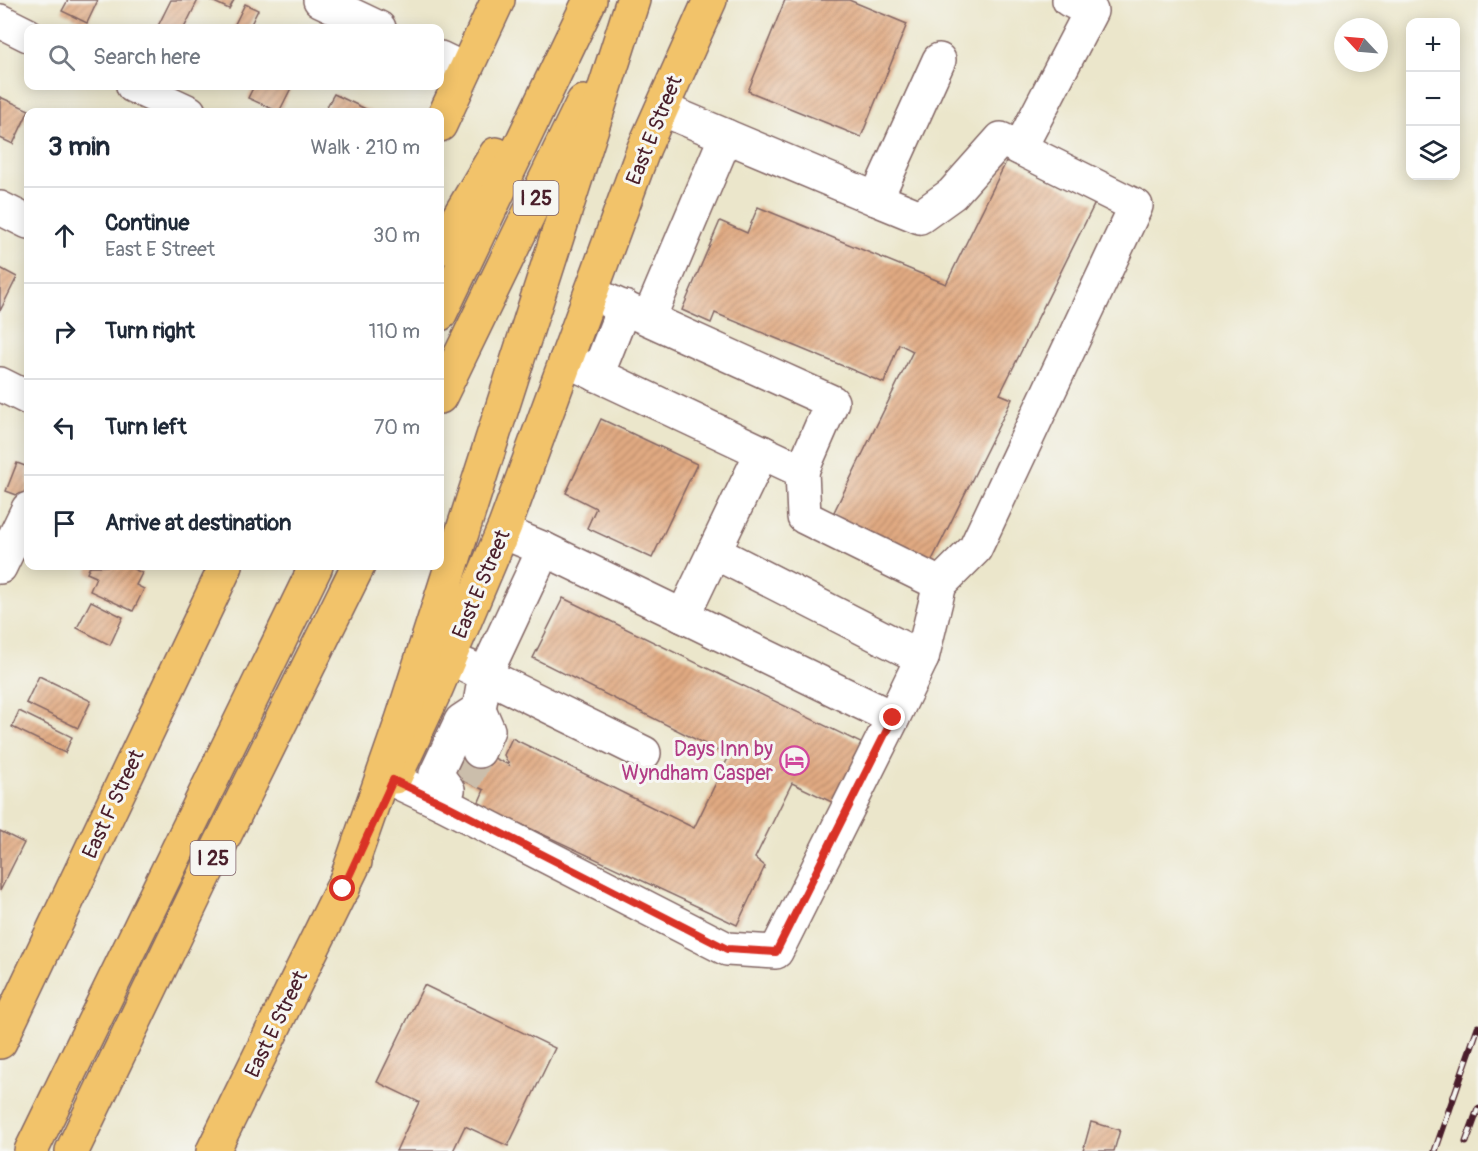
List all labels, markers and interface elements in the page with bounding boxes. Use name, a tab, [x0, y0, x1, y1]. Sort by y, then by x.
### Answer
north arrow	[1334, 18, 1388, 72]
map controls	[1406, 18, 1460, 180]
button: +	[1406, 18, 1460, 72]
search box	[24, 24, 444, 90]
icon: search	[45, 41, 78, 74]
text: Search here	[93, 43, 200, 71]
street label: East E Street	[620, 71, 689, 189]
button: −	[1406, 72, 1460, 126]
button: layers	[1406, 126, 1460, 180]
text: 3 min	[48, 131, 110, 163]
text: Walk · 210 m	[311, 135, 420, 160]
road number: I 25	[514, 181, 558, 215]
text: Continue	[105, 209, 189, 237]
icon: ahead	[48, 219, 81, 252]
text: 30 m	[373, 223, 420, 248]
text: East E Street	[105, 237, 215, 262]
icon: right	[48, 315, 81, 348]
text: Turn right	[105, 317, 195, 345]
text: 110 m	[369, 319, 420, 344]
icon: left	[48, 411, 81, 444]
text: Turn left	[105, 413, 187, 441]
text: 70 m	[374, 415, 420, 440]
icon: arrive	[48, 507, 81, 540]
text: Arrive at destination	[105, 509, 291, 537]
street label: East E Street	[446, 525, 517, 643]
route end	[879, 704, 905, 730]
place label: Days Inn by Wyndham Casper	[621, 736, 773, 787]
street label: East F Street	[76, 745, 151, 863]
hotel icon: Days Inn by Wyndham Casper	[778, 745, 810, 777]
road number: I 25	[190, 841, 236, 875]
route start	[329, 875, 355, 901]
street label: East E Street	[239, 966, 314, 1082]

